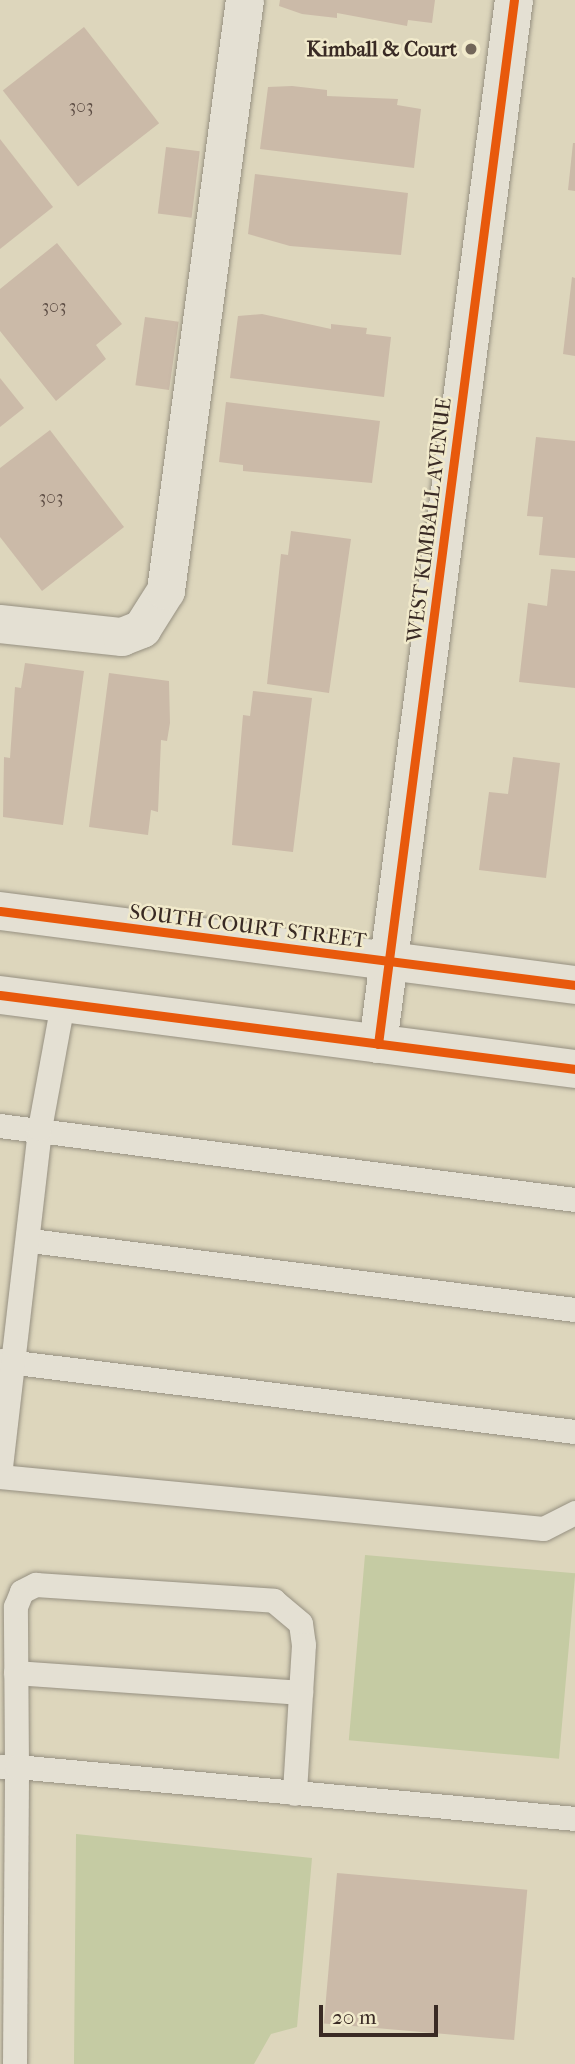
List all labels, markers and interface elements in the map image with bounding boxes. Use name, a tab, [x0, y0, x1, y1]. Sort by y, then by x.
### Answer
place label: Kimball & Court	[307, 36, 457, 62]
marker: Kimball & Court	[463, 41, 479, 57]
house number: 303	[69, 96, 93, 118]
house number: 303	[42, 296, 66, 318]
street label: WEST KIMBALL AVENUE	[401, 396, 457, 644]
house number: 303	[39, 487, 63, 509]
street label: SOUTH COURT STREET	[128, 899, 368, 953]
scale bar	[323, 1990, 442, 2034]
text: 20 m	[332, 2005, 376, 2029]

